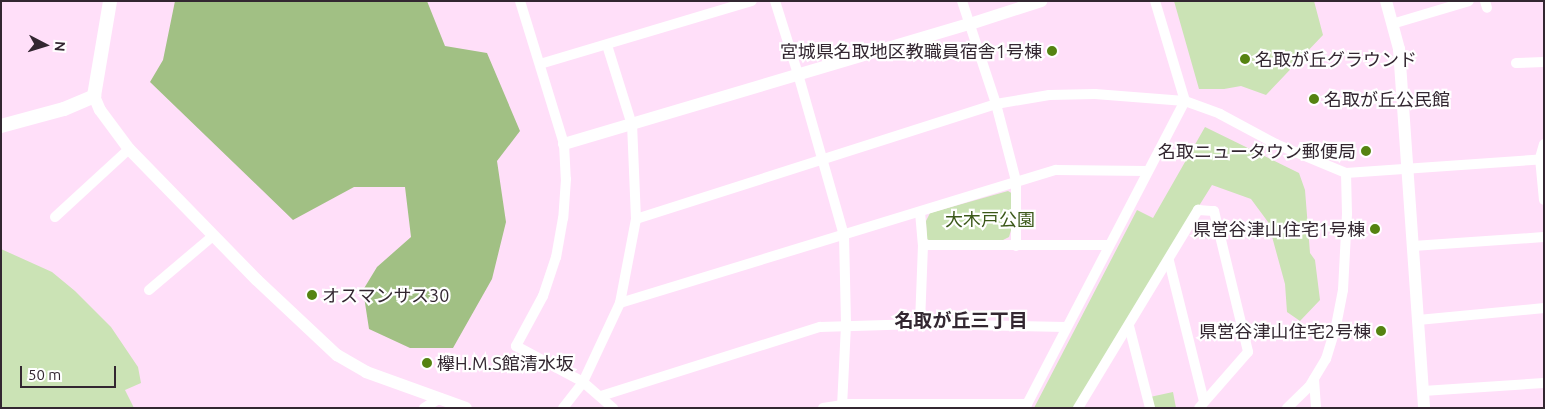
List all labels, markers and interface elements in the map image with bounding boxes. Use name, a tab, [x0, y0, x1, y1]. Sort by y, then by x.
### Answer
north arrow	[20, 20, 70, 70]
text: N	[52, 40, 68, 52]
place label: 宮城県名取地区教職員宿舎1号棟	[780, 40, 1042, 62]
marker: 宮城県名取地区教職員宿舎1号棟	[1046, 45, 1058, 57]
place label: 名取が丘グラウンド	[1255, 48, 1417, 70]
marker: 名取が丘グラウンド	[1239, 53, 1251, 65]
place label: 名取が丘公民館	[1324, 88, 1450, 110]
marker: 名取が丘公民館	[1308, 93, 1320, 105]
place label: 名取ニュータウン郵便局	[1158, 140, 1356, 162]
marker: 名取ニュータウン郵便局	[1360, 145, 1372, 157]
park label: 大木戸公園	[945, 208, 1035, 230]
place label: 県営谷津山住宅1号棟	[1193, 218, 1365, 240]
marker: 県営谷津山住宅1号棟	[1369, 223, 1381, 235]
place label: オスマンサス30	[322, 284, 450, 306]
marker: オスマンサス30	[306, 289, 318, 301]
district label: 名取が丘三丁目	[895, 310, 1027, 332]
place label: 県営谷津山住宅2号棟	[1199, 320, 1371, 342]
marker: 県営谷津山住宅2号棟	[1375, 325, 1387, 337]
place label: 欅H.M.S館清水坂	[437, 352, 574, 374]
scale bar	[22, 356, 119, 388]
marker: 欅H.M.S館清水坂	[421, 357, 433, 369]
text: 50 m	[28, 366, 61, 383]

